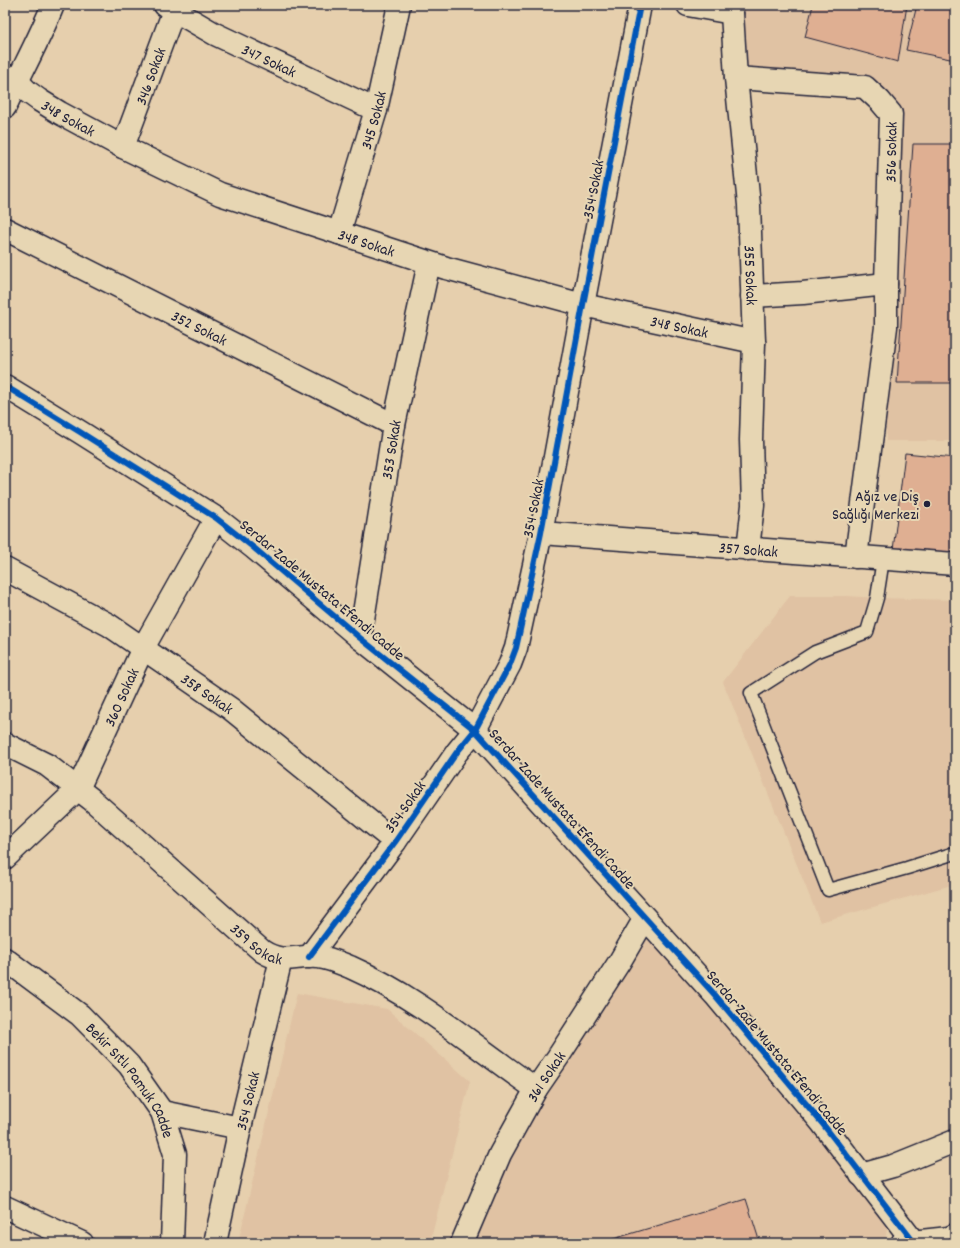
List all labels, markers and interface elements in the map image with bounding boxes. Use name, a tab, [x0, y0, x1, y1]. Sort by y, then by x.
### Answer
street label: 347 Sokak	[237, 39, 300, 85]
street label: 346 Sokak	[131, 45, 173, 109]
street label: 345 Sokak	[356, 89, 394, 153]
street label: 348 Sokak	[36, 95, 99, 144]
street label: 356 Sokak	[880, 121, 905, 183]
street label: 354 Sokak	[577, 158, 611, 221]
street label: 348 Sokak	[334, 224, 397, 264]
street label: 355 Sokak	[736, 245, 762, 306]
street label: 352 Sokak	[167, 306, 231, 353]
street label: 348 Sokak	[648, 311, 710, 346]
street label: 353 Sokak	[376, 418, 409, 481]
street label: 354 Sokak	[517, 477, 551, 540]
place label: Ağız ve Diş Sağlığı Merkezi	[832, 486, 919, 527]
marker: Ağız ve Diş Sağlığı Merkezi	[922, 499, 932, 509]
street label: Serdar Zade Mustata Efendi Cadde	[234, 515, 409, 667]
street label: 357 Sokak	[718, 537, 779, 565]
street label: 360 Sokak	[99, 665, 146, 731]
street label: 358 Sokak	[175, 669, 237, 721]
street label: Serdar Zade Mustata Efendi Cadde	[482, 724, 640, 895]
street label: 354 Sokak	[380, 776, 433, 838]
street label: 359 Sokak	[224, 919, 284, 972]
street label: Serdar Zade Mustata Efendi Cadde	[700, 966, 852, 1141]
street label: Bekir Sıtlı Pamuk Cadde	[79, 1018, 178, 1141]
street label: 361 Sokak	[522, 1047, 573, 1107]
street label: 354 Sokak	[231, 1069, 267, 1133]

